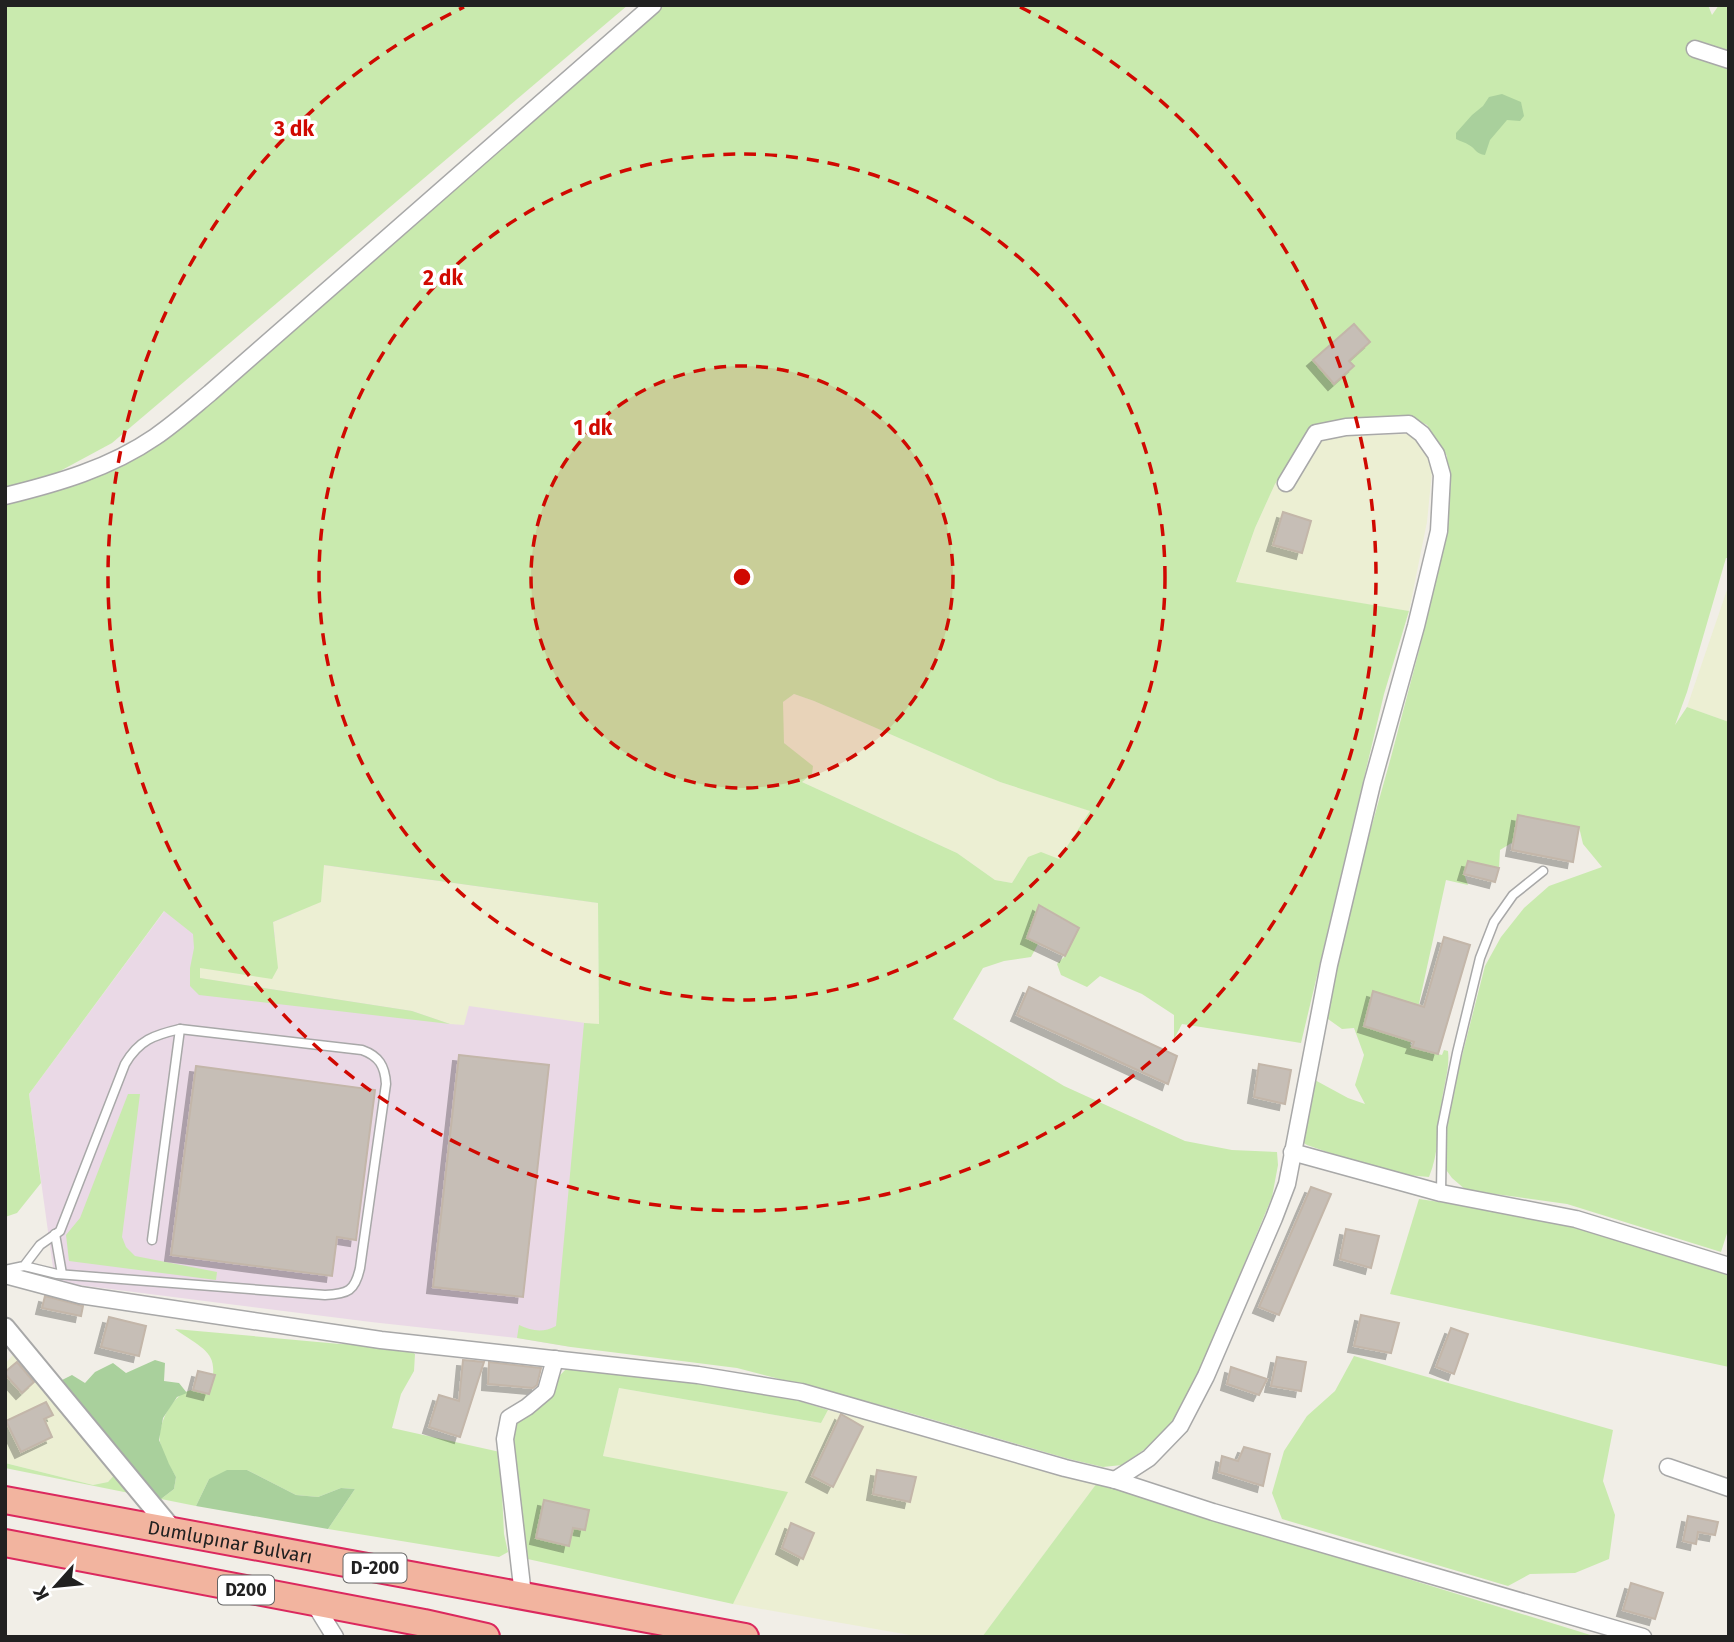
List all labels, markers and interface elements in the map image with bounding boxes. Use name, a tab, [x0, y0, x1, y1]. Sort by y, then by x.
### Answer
text: 3 dk	[273, 116, 314, 142]
text: 2 dk	[423, 265, 463, 291]
text: 1 dk	[574, 415, 613, 441]
centre of rings	[730, 565, 754, 589]
street label: Dumlupınar Bulvarı	[146, 1515, 314, 1568]
north arrow	[21, 1551, 91, 1621]
road number: D-200	[344, 1554, 406, 1582]
road number: D200	[218, 1576, 274, 1604]
text: K	[28, 1582, 54, 1604]

